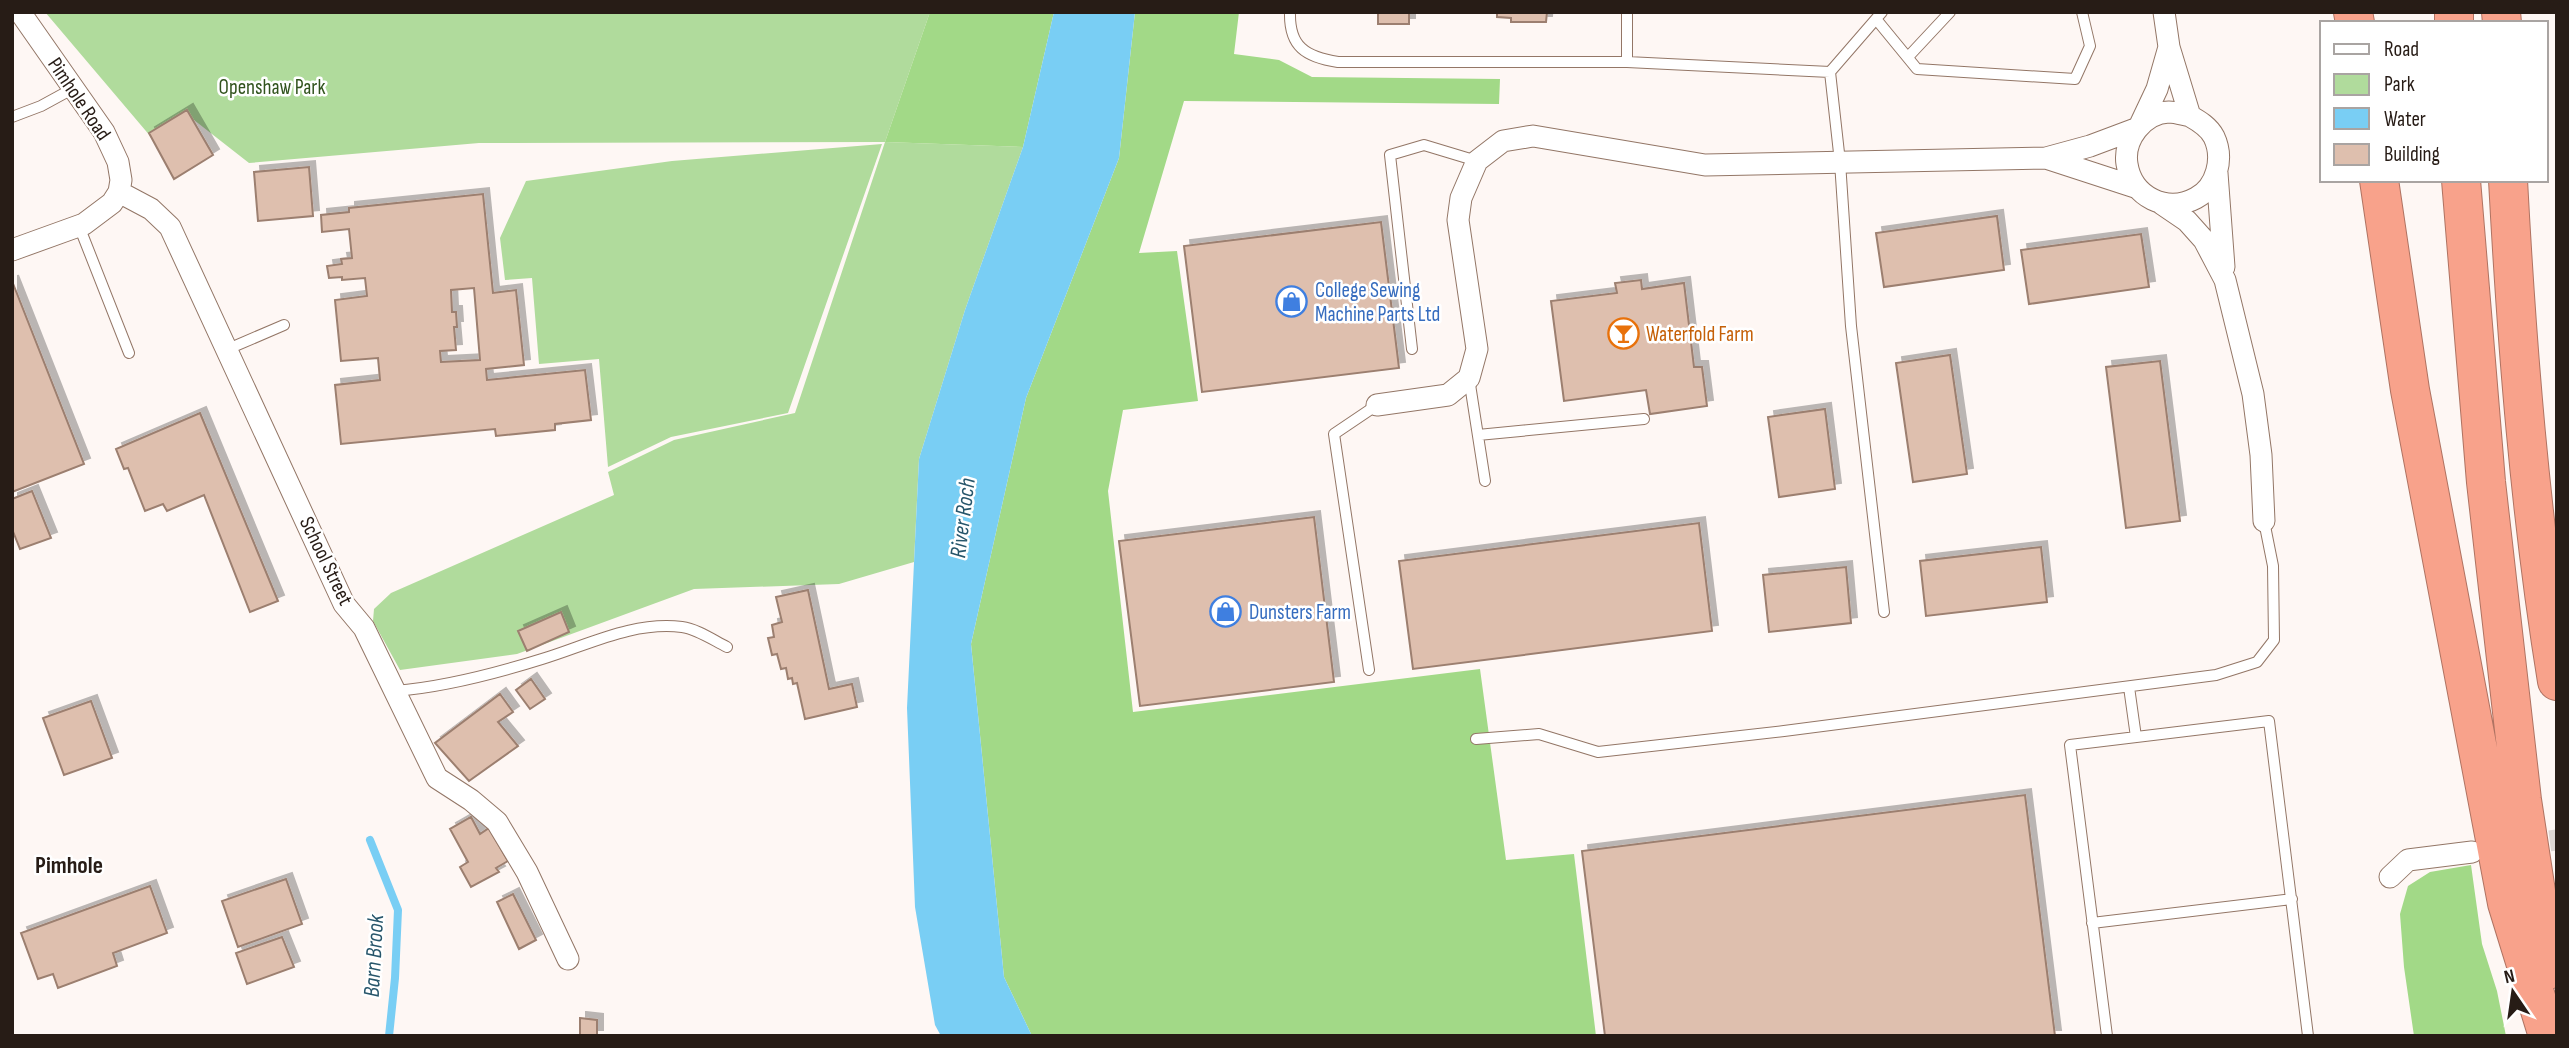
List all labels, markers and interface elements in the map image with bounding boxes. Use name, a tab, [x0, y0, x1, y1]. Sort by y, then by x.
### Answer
legend	[2320, 21, 2548, 182]
text: Road	[2384, 37, 2419, 62]
street label: Pimhole Road	[42, 53, 116, 145]
text: Park	[2384, 72, 2415, 97]
park label: Openshaw Park	[219, 75, 325, 100]
text: Water	[2384, 107, 2426, 132]
text: Building	[2384, 142, 2440, 167]
place label: College Sewing Machine Parts Ltd	[1315, 278, 1440, 327]
shop icon: College Sewing Machine Parts Ltd	[1275, 285, 1309, 319]
bar icon: Waterfold Farm	[1606, 317, 1640, 351]
place label: Waterfold Farm	[1646, 322, 1754, 347]
water label: River Roch	[944, 476, 982, 560]
street label: School Street	[294, 513, 358, 609]
shop icon: Dunsters Farm	[1209, 595, 1243, 629]
place label: Dunsters Farm	[1249, 600, 1351, 625]
district label: Pimhole	[35, 851, 103, 880]
water label: Barn Brook	[358, 913, 390, 998]
north arrow	[2478, 957, 2548, 1027]
text: N	[2502, 965, 2517, 989]

